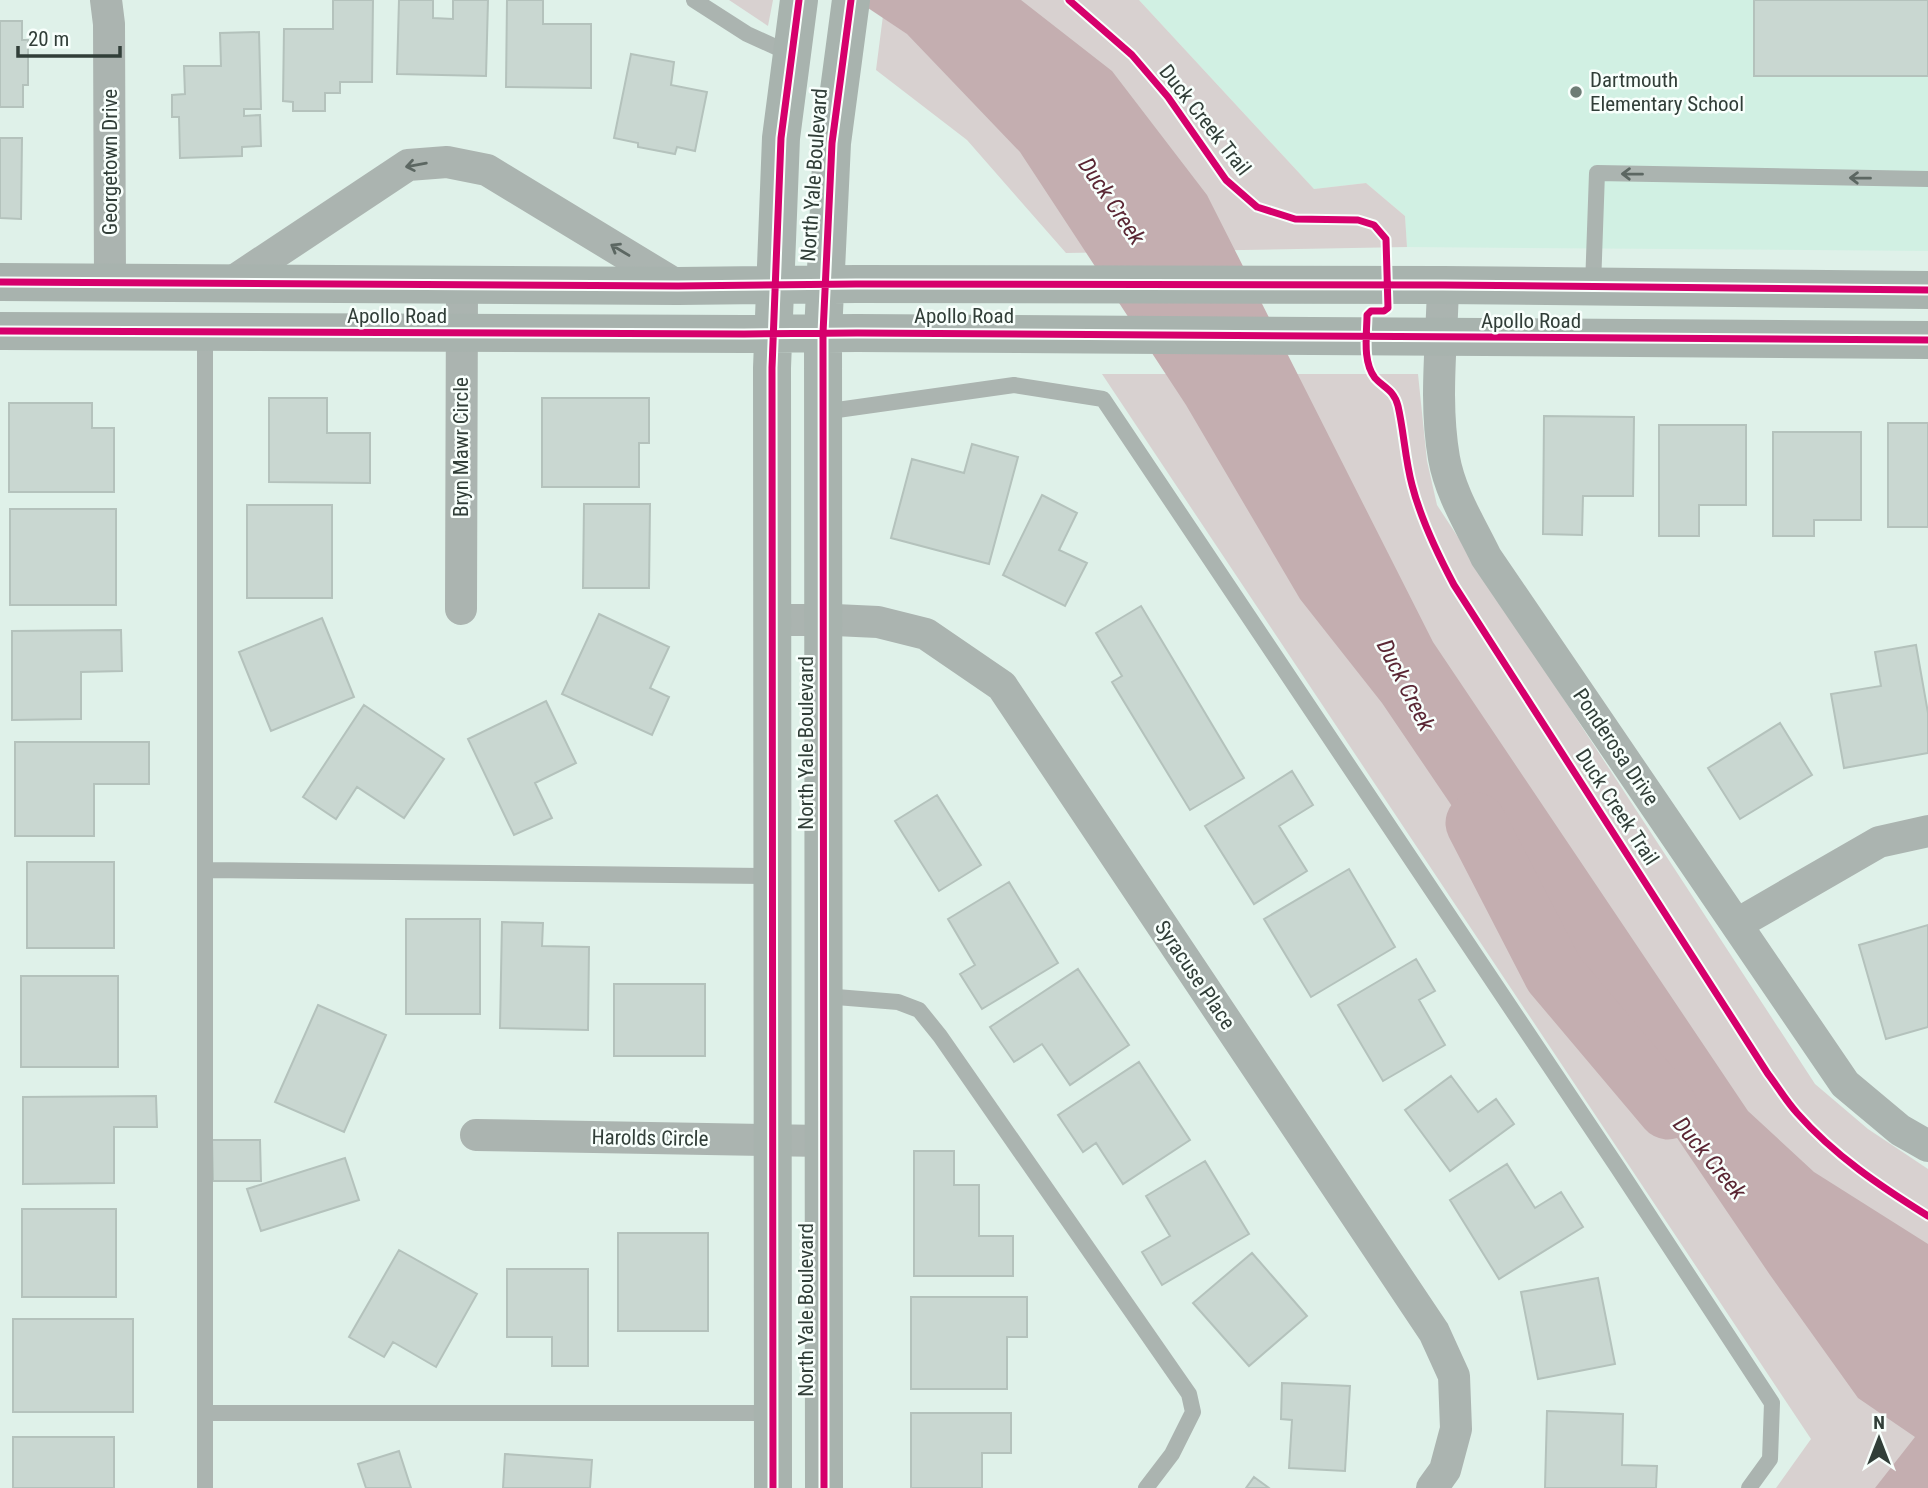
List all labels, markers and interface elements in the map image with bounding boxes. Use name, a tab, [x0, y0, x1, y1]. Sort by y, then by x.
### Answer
scale bar	[18, 14, 119, 58]
text: 20 m	[28, 27, 69, 51]
street label: Duck Creek Trail	[1154, 60, 1256, 180]
place label: Dartmouth Elementary School	[1590, 68, 1744, 116]
marker: Dartmouth Elementary School	[1568, 84, 1584, 100]
street label: North Yale Boulevard	[796, 88, 832, 262]
street label: Georgetown Drive	[98, 89, 122, 235]
water label: Duck Creek	[1073, 153, 1151, 251]
one-way arrow	[405, 159, 428, 172]
one-way arrow	[1621, 167, 1644, 181]
one-way arrow	[1849, 171, 1872, 185]
one-way arrow	[610, 243, 630, 257]
street label: Apollo Road	[347, 304, 447, 328]
street label: Apollo Road	[914, 304, 1014, 328]
street label: Apollo Road	[1481, 309, 1581, 333]
street label: Bryn Mawr Circle	[449, 377, 473, 517]
water label: Duck Creek	[1371, 635, 1441, 736]
street label: North Yale Boulevard	[794, 656, 818, 830]
street label: Ponderosa Drive	[1568, 684, 1664, 810]
street label: Duck Creek Trail	[1571, 744, 1663, 870]
street label: Syracuse Place	[1150, 916, 1240, 1034]
water label: Duck Creek	[1667, 1112, 1752, 1206]
street label: Harolds Circle	[591, 1125, 709, 1151]
street label: North Yale Boulevard	[794, 1223, 818, 1397]
north arrow	[1844, 1404, 1914, 1474]
text: N	[1873, 1411, 1885, 1434]

